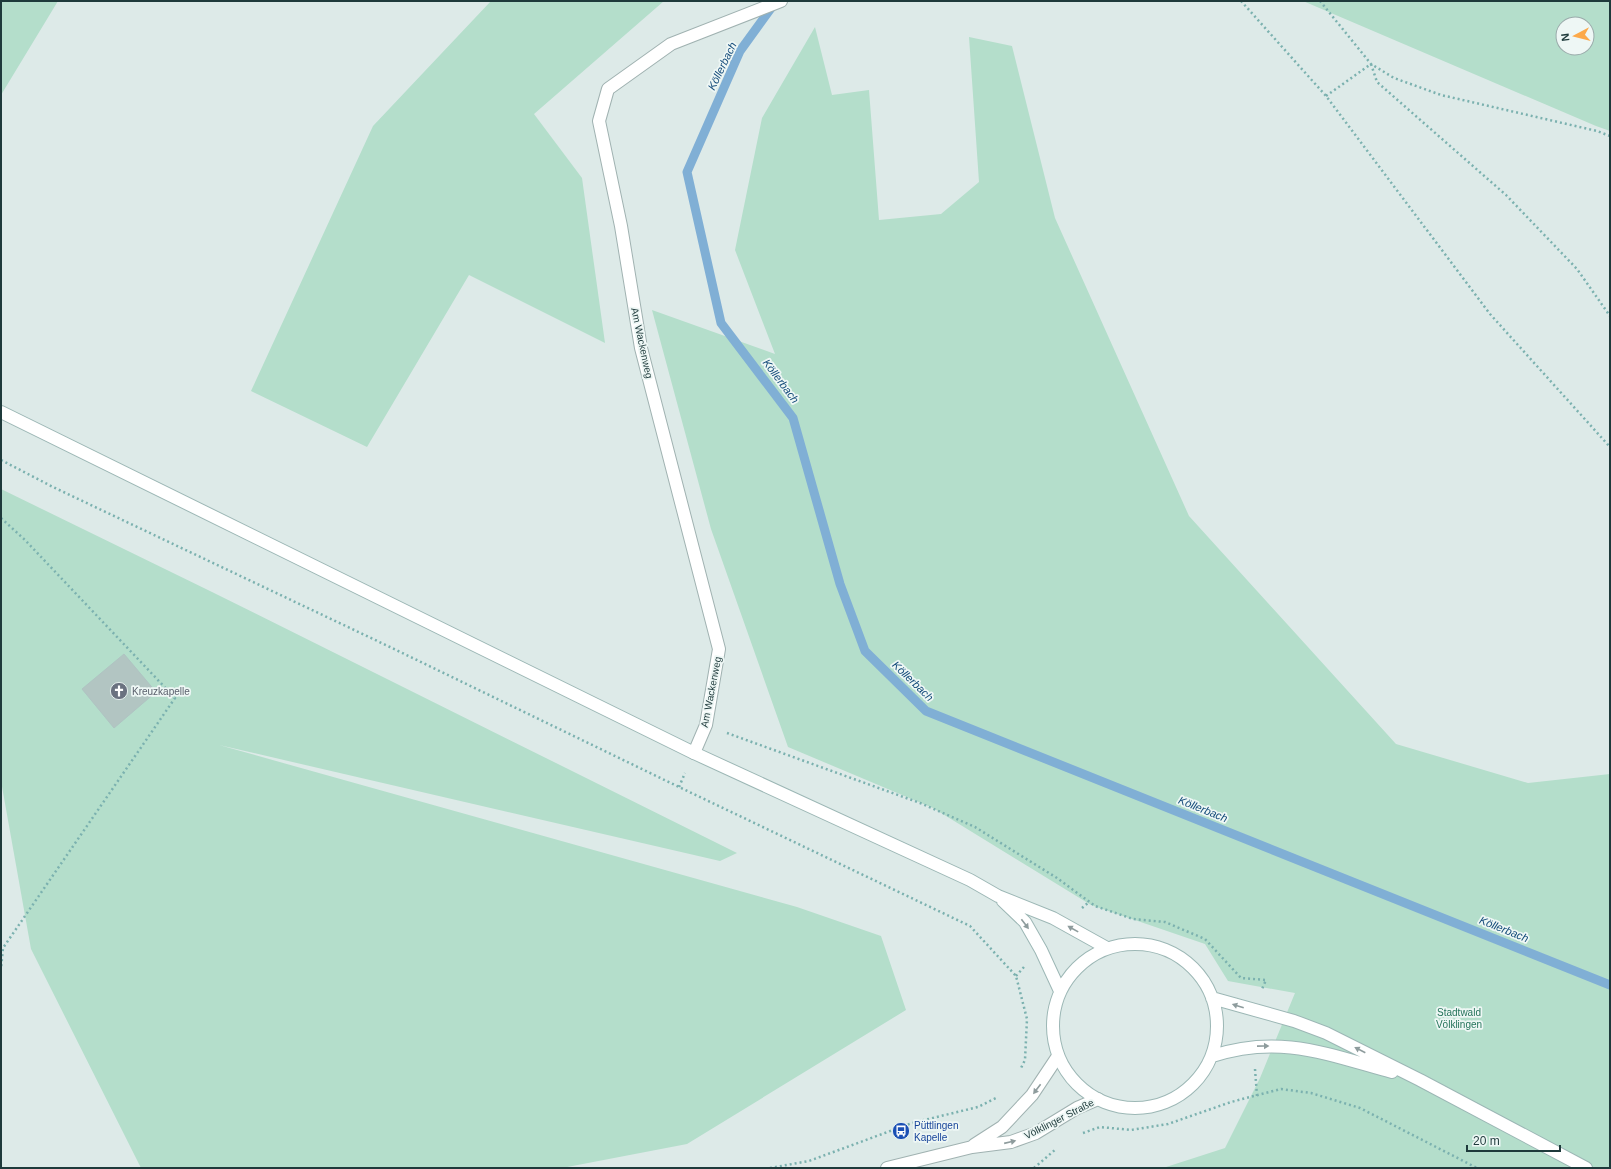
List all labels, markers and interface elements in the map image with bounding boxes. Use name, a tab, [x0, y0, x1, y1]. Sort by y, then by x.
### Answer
north arrow	[1555, 16, 1595, 56]
text: N	[1559, 32, 1572, 42]
water label: Köllerbach	[705, 40, 739, 92]
street label: Am Wackenweg	[629, 307, 655, 379]
water label: Köllerbach	[761, 357, 801, 405]
street label: Am Wackenweg	[699, 656, 723, 728]
water label: Köllerbach	[890, 659, 936, 703]
church icon: Kreuzkapelle	[109, 681, 129, 701]
place label: Kreuzkapelle	[132, 686, 190, 697]
water label: Köllerbach	[1177, 794, 1229, 824]
water label: Köllerbach	[1478, 914, 1530, 944]
one-way arrow	[1021, 919, 1029, 929]
one-way arrow	[1067, 926, 1079, 933]
one-way arrow	[1232, 1003, 1244, 1009]
park label: Stadtwald Völklingen	[1436, 1007, 1482, 1030]
one-way arrow	[1257, 1043, 1269, 1050]
one-way arrow	[1354, 1047, 1365, 1053]
one-way arrow	[1033, 1083, 1041, 1094]
street label: Völklinger Straße	[1022, 1096, 1096, 1141]
place label: Püttlingen Kapelle	[914, 1120, 958, 1143]
bus stop icon: Püttlingen Kapelle	[891, 1121, 911, 1141]
scale bar	[1467, 1127, 1560, 1153]
text: 20 m	[1473, 1134, 1500, 1148]
one-way arrow	[1004, 1138, 1016, 1144]

